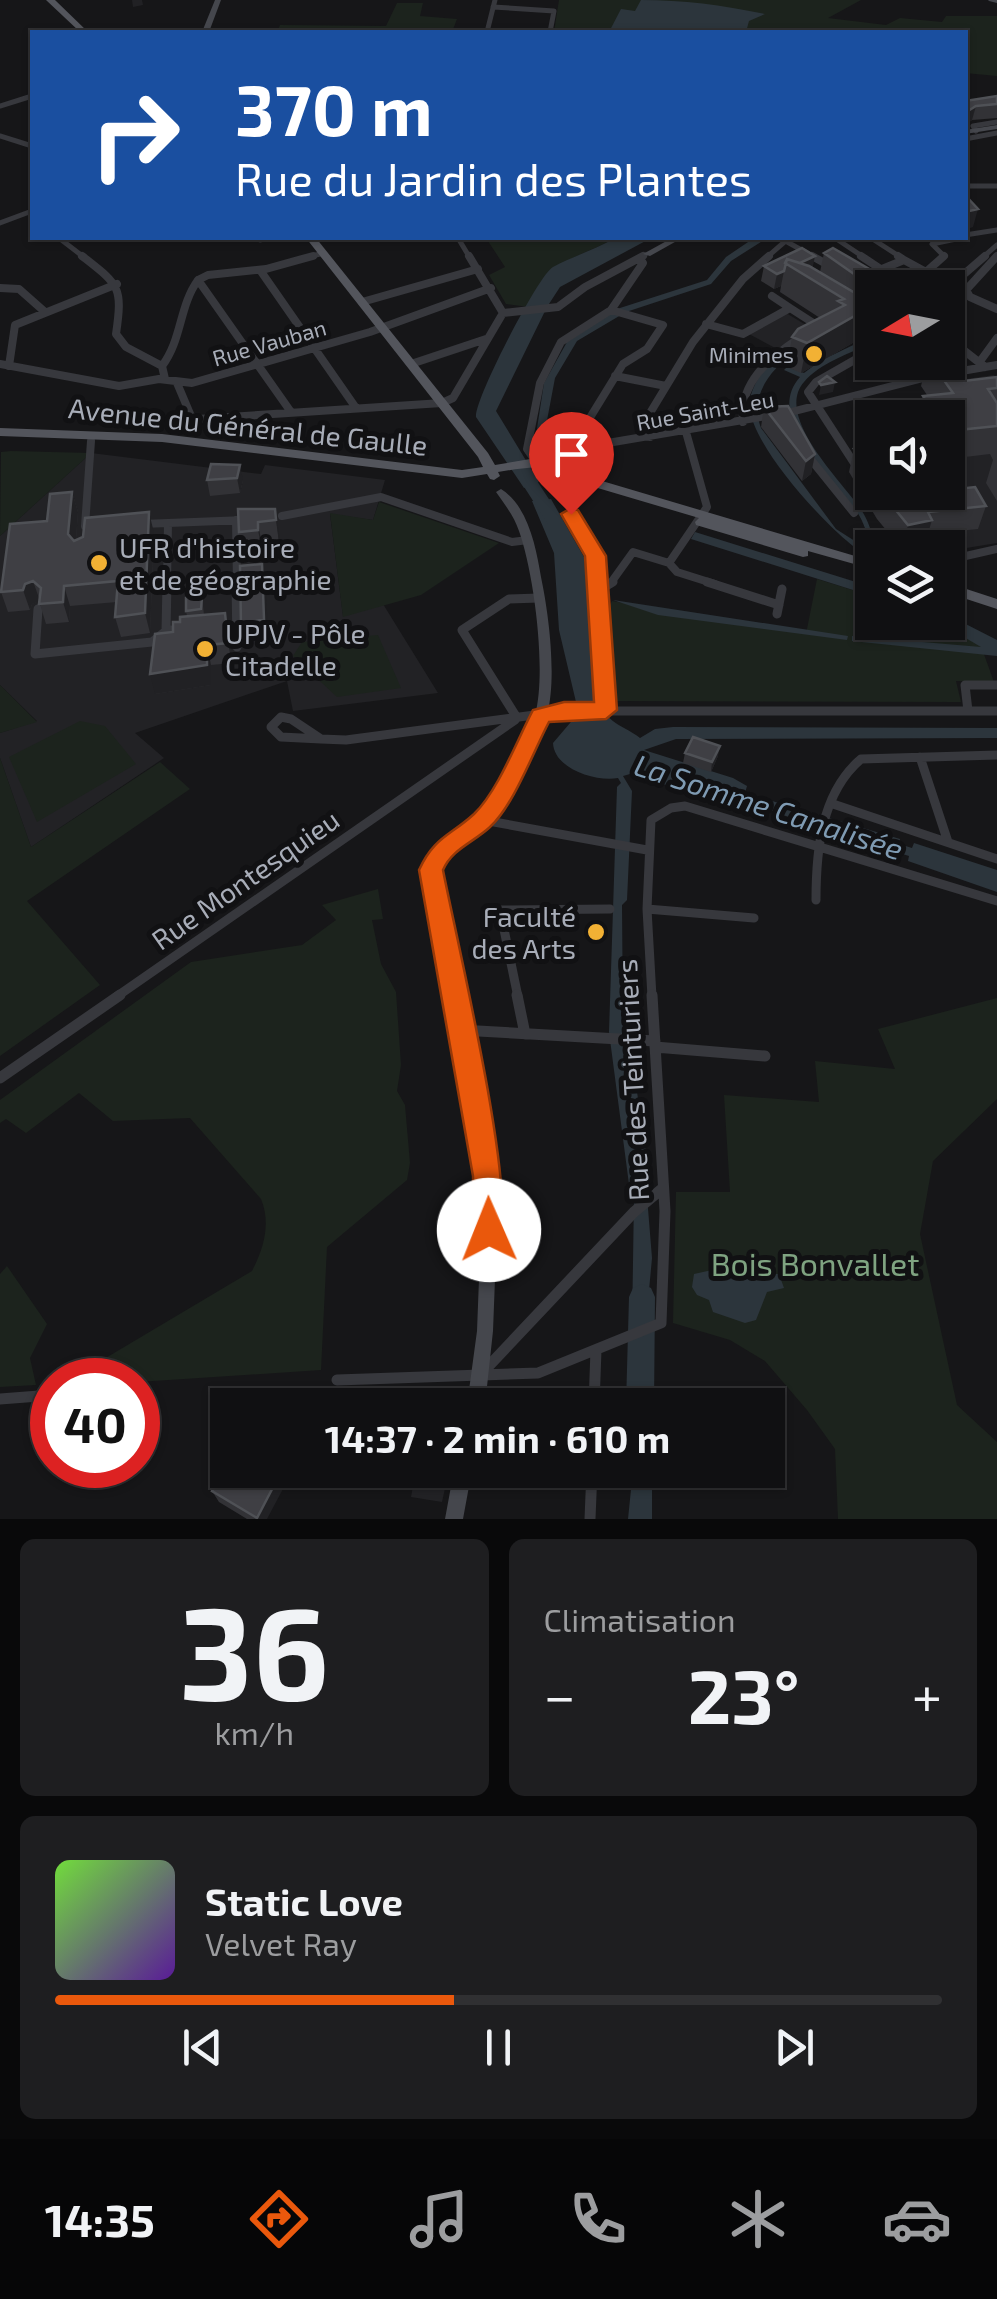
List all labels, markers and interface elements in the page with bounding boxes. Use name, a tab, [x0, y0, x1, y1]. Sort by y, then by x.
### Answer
text: 370 m	[235, 66, 433, 150]
icon: right	[70, 70, 200, 200]
text: Rue du Jardin des Plantes	[235, 151, 752, 205]
north arrow	[855, 270, 965, 380]
map controls	[855, 270, 965, 640]
street label: Rue Vauban	[209, 313, 329, 371]
place label: Minimes	[709, 341, 794, 367]
marker: Minimes	[803, 343, 825, 365]
street label: Rue Saint-Leu	[634, 385, 776, 435]
street label: Avenue du Général de Gaulle	[67, 390, 429, 462]
button: sound	[855, 400, 965, 510]
pin	[529, 412, 614, 515]
icon: arrive	[544, 427, 599, 482]
place label: UFR d'histoire et de géographie	[119, 530, 331, 596]
button: layers	[855, 530, 965, 640]
marker: UFR d'histoire et de géographie	[88, 552, 110, 574]
place label: UPJV - Pôle Citadelle	[225, 616, 366, 682]
marker: UPJV - Pôle Citadelle	[194, 638, 216, 660]
water label: La Somme Canalisée	[630, 746, 908, 866]
street label: Rue Montesquieu	[145, 802, 345, 956]
place label: Faculté des Arts	[472, 899, 576, 965]
marker: Faculté des Arts	[585, 921, 607, 943]
street label: Rue des Teinturiers	[609, 958, 655, 1202]
position arrow	[437, 1178, 541, 1282]
park label: Bois Bonvallet	[711, 1244, 919, 1282]
speed limit sign: 40	[30, 1358, 160, 1488]
text: 14:37 · 2 min · 610 m	[325, 1415, 670, 1461]
text: 36	[179, 1570, 329, 1726]
text: Climatisation	[544, 1600, 736, 1638]
text: 23°	[688, 1649, 800, 1739]
text: −	[544, 1661, 576, 1727]
text: +	[912, 1661, 942, 1727]
text: km/h	[215, 1713, 294, 1751]
text: Static Love	[205, 1878, 403, 1924]
text: Velvet Ray	[205, 1924, 357, 1962]
icon: previous	[175, 2020, 230, 2075]
icon: pause	[471, 2020, 526, 2075]
icon: next	[767, 2020, 822, 2075]
icon: directions	[244, 2184, 314, 2254]
icon: music	[404, 2184, 474, 2254]
icon: phone	[563, 2184, 633, 2254]
icon: climate	[723, 2184, 793, 2254]
icon: car	[882, 2184, 952, 2254]
text: 14:35	[45, 2192, 155, 2246]

